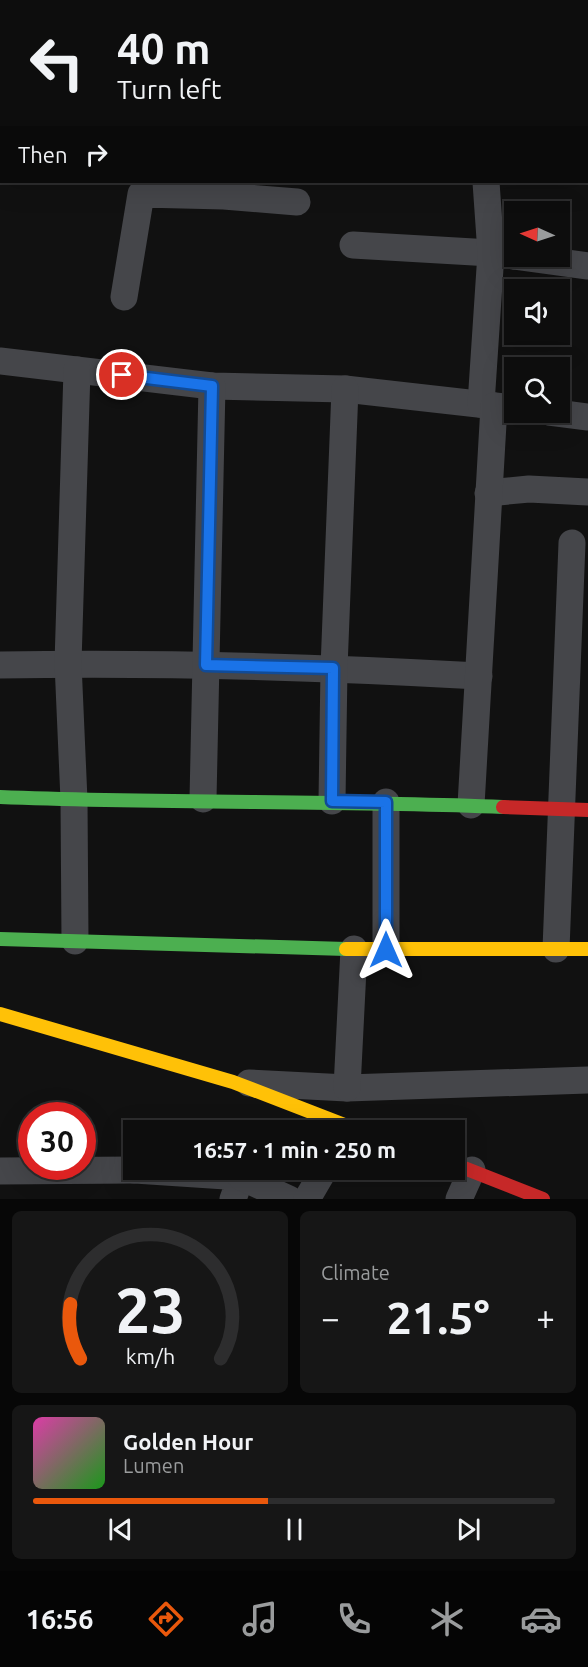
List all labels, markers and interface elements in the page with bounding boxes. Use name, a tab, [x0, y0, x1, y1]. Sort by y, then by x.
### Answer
icon: left	[18, 24, 96, 102]
text: 40 m	[117, 25, 211, 72]
text: Turn left	[117, 74, 221, 104]
icon: right	[80, 138, 113, 171]
text: Then	[18, 142, 68, 167]
north arrow	[504, 201, 570, 267]
map controls	[504, 201, 570, 423]
button: sound	[504, 279, 570, 345]
pin	[96, 349, 147, 400]
button: search	[504, 357, 570, 423]
icon: arrive	[105, 358, 138, 391]
position arrow	[354, 918, 418, 982]
speed limit sign: 30	[18, 1102, 96, 1180]
text: 16:57 · 1 min · 250 m	[192, 1137, 396, 1162]
text: Climate	[321, 1261, 390, 1284]
text: 23	[115, 1275, 185, 1345]
text: 21.5°	[386, 1292, 490, 1343]
text: −	[321, 1299, 340, 1336]
text: +	[536, 1299, 555, 1336]
text: km/h	[125, 1344, 175, 1368]
text: Golden Hour	[123, 1429, 253, 1454]
text: Lumen	[123, 1454, 184, 1477]
icon: previous	[104, 1513, 137, 1546]
icon: pause	[278, 1513, 311, 1546]
icon: next	[452, 1513, 485, 1546]
icon: directions	[145, 1598, 187, 1640]
icon: music	[239, 1598, 281, 1640]
icon: phone	[333, 1598, 375, 1640]
icon: climate	[426, 1598, 468, 1640]
icon: car	[520, 1598, 562, 1640]
text: 16:56	[26, 1604, 93, 1634]

